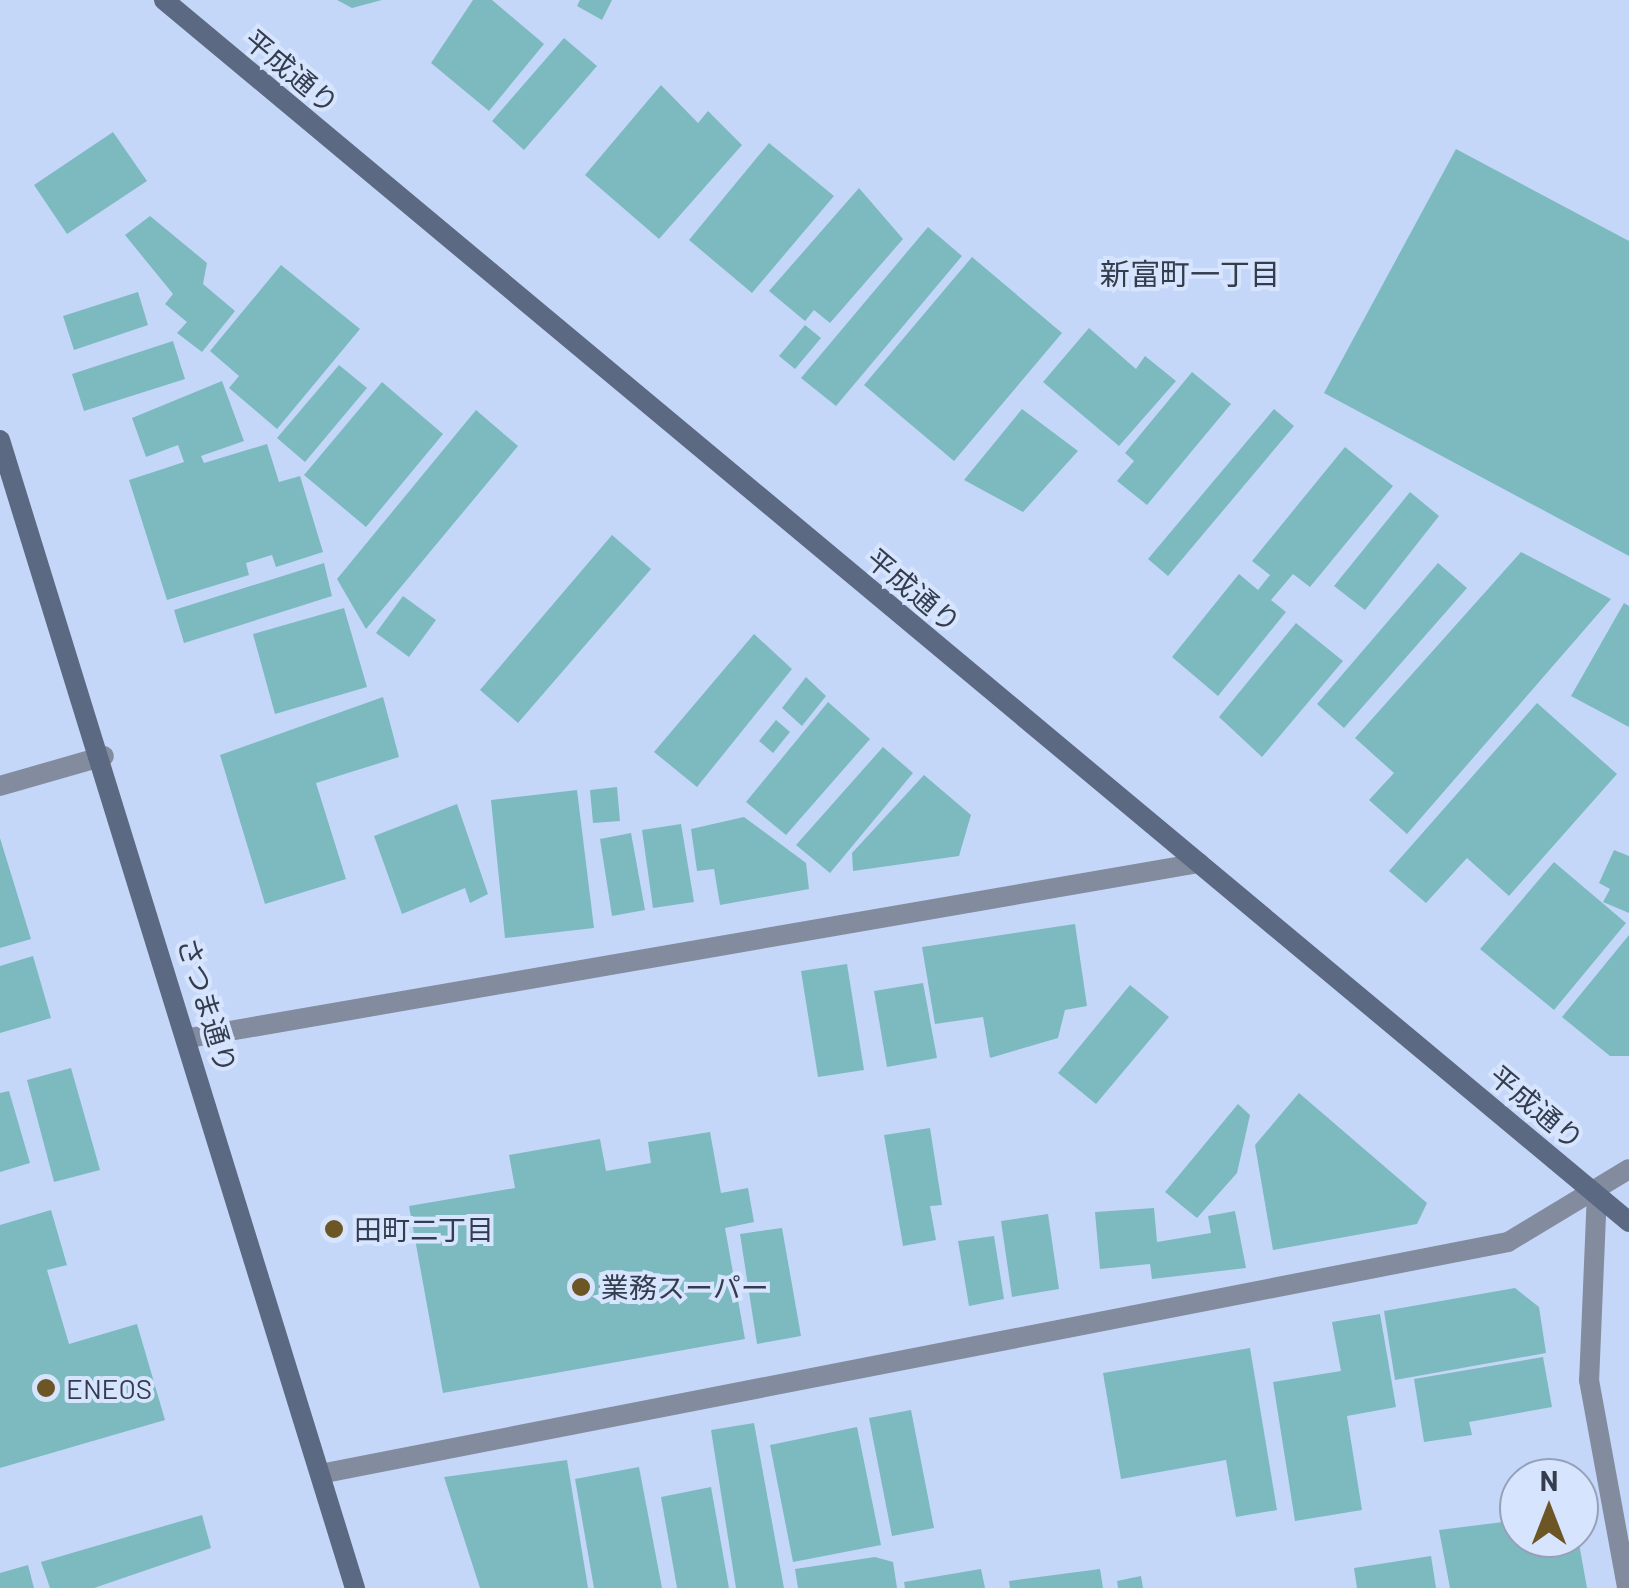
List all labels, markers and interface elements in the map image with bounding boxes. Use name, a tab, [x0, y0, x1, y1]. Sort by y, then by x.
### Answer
street label: 平成通り	[238, 22, 346, 120]
district label: 新富町一丁目	[1100, 255, 1280, 291]
street label: 平成通り	[860, 541, 968, 639]
street label: さつま通り	[171, 933, 245, 1077]
street label: 平成通り	[1483, 1058, 1591, 1156]
place label: 田町二丁目	[354, 1212, 494, 1246]
marker: 田町二丁目	[323, 1218, 345, 1240]
place label: 業務スーパー	[601, 1270, 769, 1304]
marker: 業務スーパー	[570, 1276, 592, 1298]
place label: ENEOS	[66, 1371, 152, 1405]
marker: ENEOS	[35, 1377, 57, 1399]
north arrow	[1499, 1458, 1599, 1558]
text: N	[1540, 1463, 1558, 1497]

